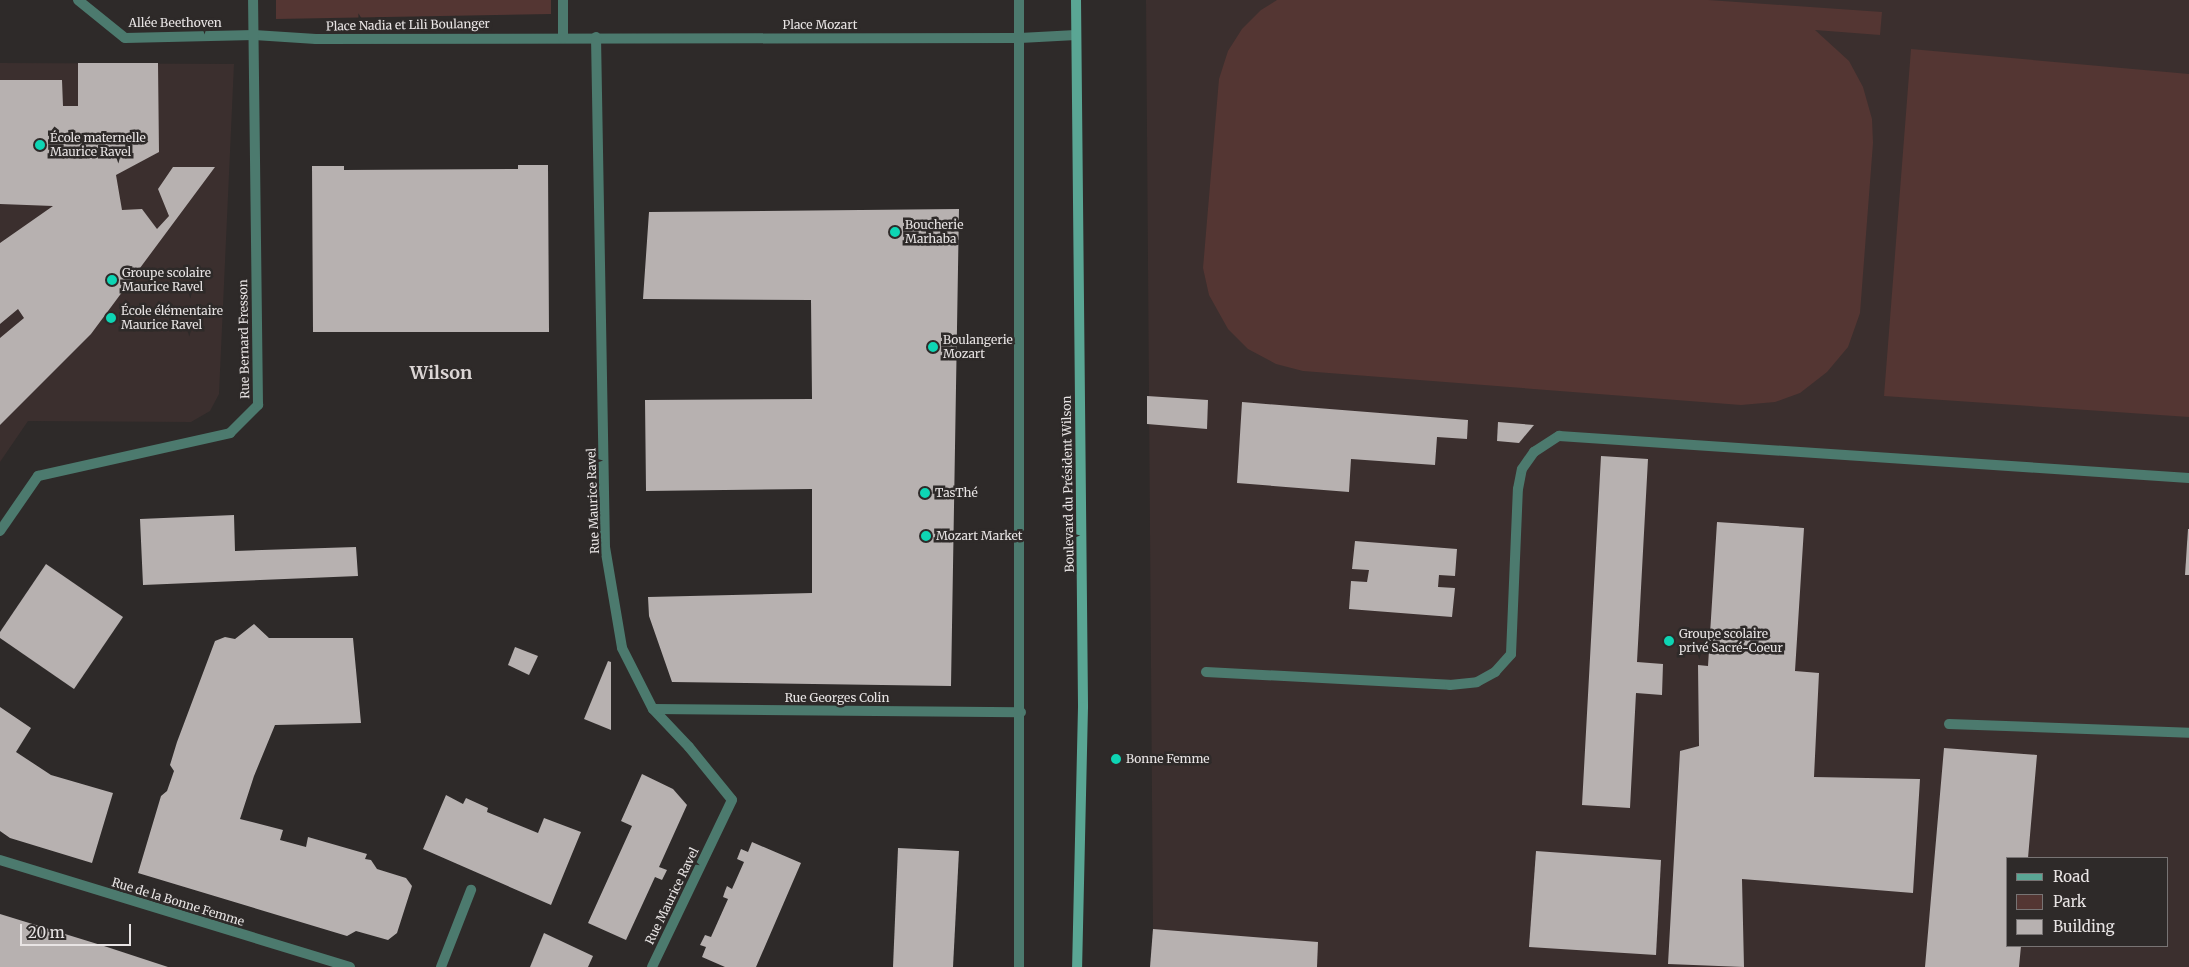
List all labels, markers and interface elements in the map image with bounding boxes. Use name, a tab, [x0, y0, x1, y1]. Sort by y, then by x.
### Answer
street label: Allée Beethoven	[128, 16, 222, 30]
street label: Place Nadia et Lili Boulanger	[326, 16, 490, 34]
street label: Place Mozart	[783, 18, 857, 32]
place label: École maternelle Maurice Ravel	[50, 131, 146, 159]
marker: École maternelle Maurice Ravel	[34, 139, 46, 151]
place label: Boucherie Marhaba	[905, 218, 963, 246]
marker: Boucherie Marhaba	[889, 226, 901, 238]
place label: Groupe scolaire Maurice Ravel	[122, 266, 211, 294]
marker: Groupe scolaire Maurice Ravel	[106, 274, 118, 286]
street label: Rue Bernard Fresson	[236, 279, 252, 399]
place label: École élémentaire Maurice Ravel	[121, 304, 223, 332]
marker: École élémentaire Maurice Ravel	[105, 312, 117, 324]
place label: Boulangerie Mozart	[943, 333, 1013, 361]
marker: Boulangerie Mozart	[927, 341, 939, 353]
district label: Wilson	[410, 362, 472, 384]
street label: Boulevard du Président Wilson	[1059, 396, 1077, 572]
street label: Rue Maurice Ravel	[584, 448, 602, 554]
place label: TasThé	[935, 486, 978, 500]
marker: TasThé	[919, 487, 931, 499]
place label: Mozart Market	[936, 529, 1023, 543]
marker: Mozart Market	[920, 530, 932, 542]
place label: Groupe scolaire privé Sacré-Coeur	[1679, 627, 1783, 655]
marker: Groupe scolaire privé Sacré-Coeur	[1663, 635, 1675, 647]
street label: Rue Georges Colin	[785, 691, 889, 705]
place label: Bonne Femme	[1126, 752, 1210, 766]
marker: Bonne Femme	[1110, 753, 1122, 765]
street label: Rue Maurice Ravel	[642, 845, 702, 947]
legend	[2006, 857, 2169, 947]
text: Road	[2053, 867, 2089, 886]
street label: Rue de la Bonne Femme	[110, 875, 246, 929]
text: Park	[2053, 892, 2086, 911]
scale bar	[22, 914, 134, 946]
text: Building	[2053, 917, 2115, 936]
text: 20 m	[28, 923, 65, 942]

